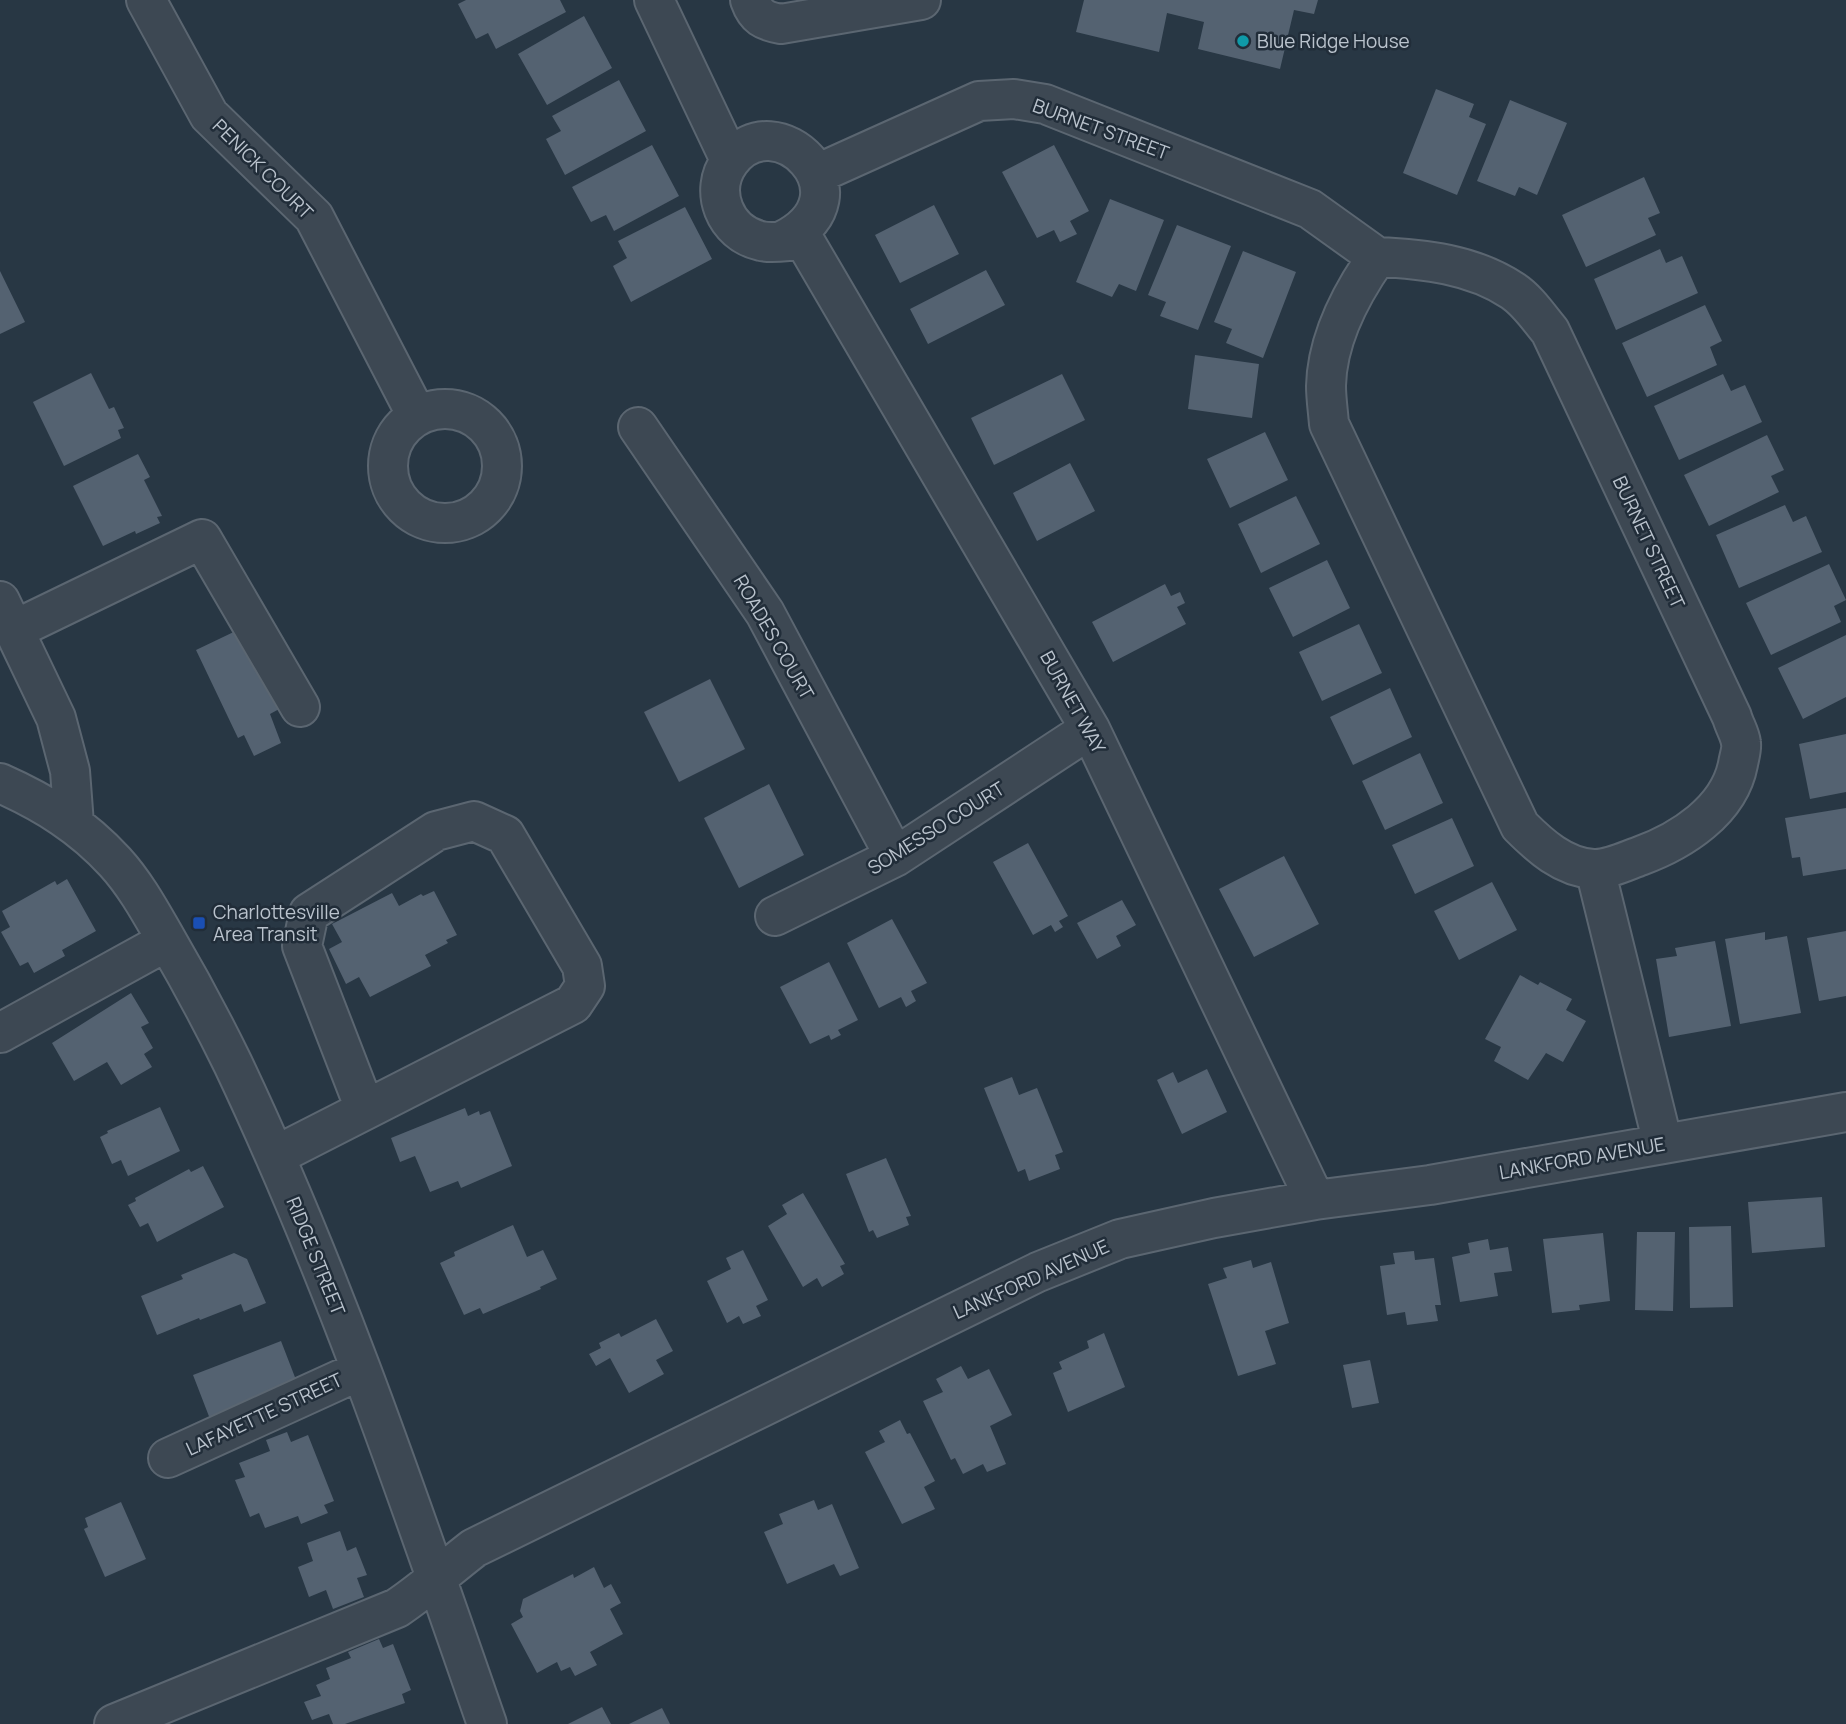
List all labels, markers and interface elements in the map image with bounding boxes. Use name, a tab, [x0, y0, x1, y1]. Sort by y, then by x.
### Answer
place label: Blue Ridge House	[1257, 28, 1410, 54]
marker: Blue Ridge House	[1235, 33, 1251, 49]
street label: BURNET STREET	[1029, 92, 1173, 166]
street label: PENICK COURT	[207, 113, 319, 225]
street label: BURNET STREET	[1607, 472, 1691, 613]
street label: ROADES COURT	[728, 570, 821, 705]
street label: BURNET WAY	[1034, 646, 1112, 758]
street label: SOMESSO COURT	[863, 775, 1010, 881]
place label: Charlottesville Area Transit	[213, 899, 340, 947]
marker: Charlottesville Area Transit	[191, 915, 207, 931]
street label: LANKFORD AVENUE	[1497, 1131, 1667, 1185]
street label: RIDGE STREET	[280, 1193, 352, 1320]
street label: LANKFORD AVENUE	[949, 1233, 1113, 1325]
street label: LAFAYETTE STREET	[182, 1366, 347, 1462]

